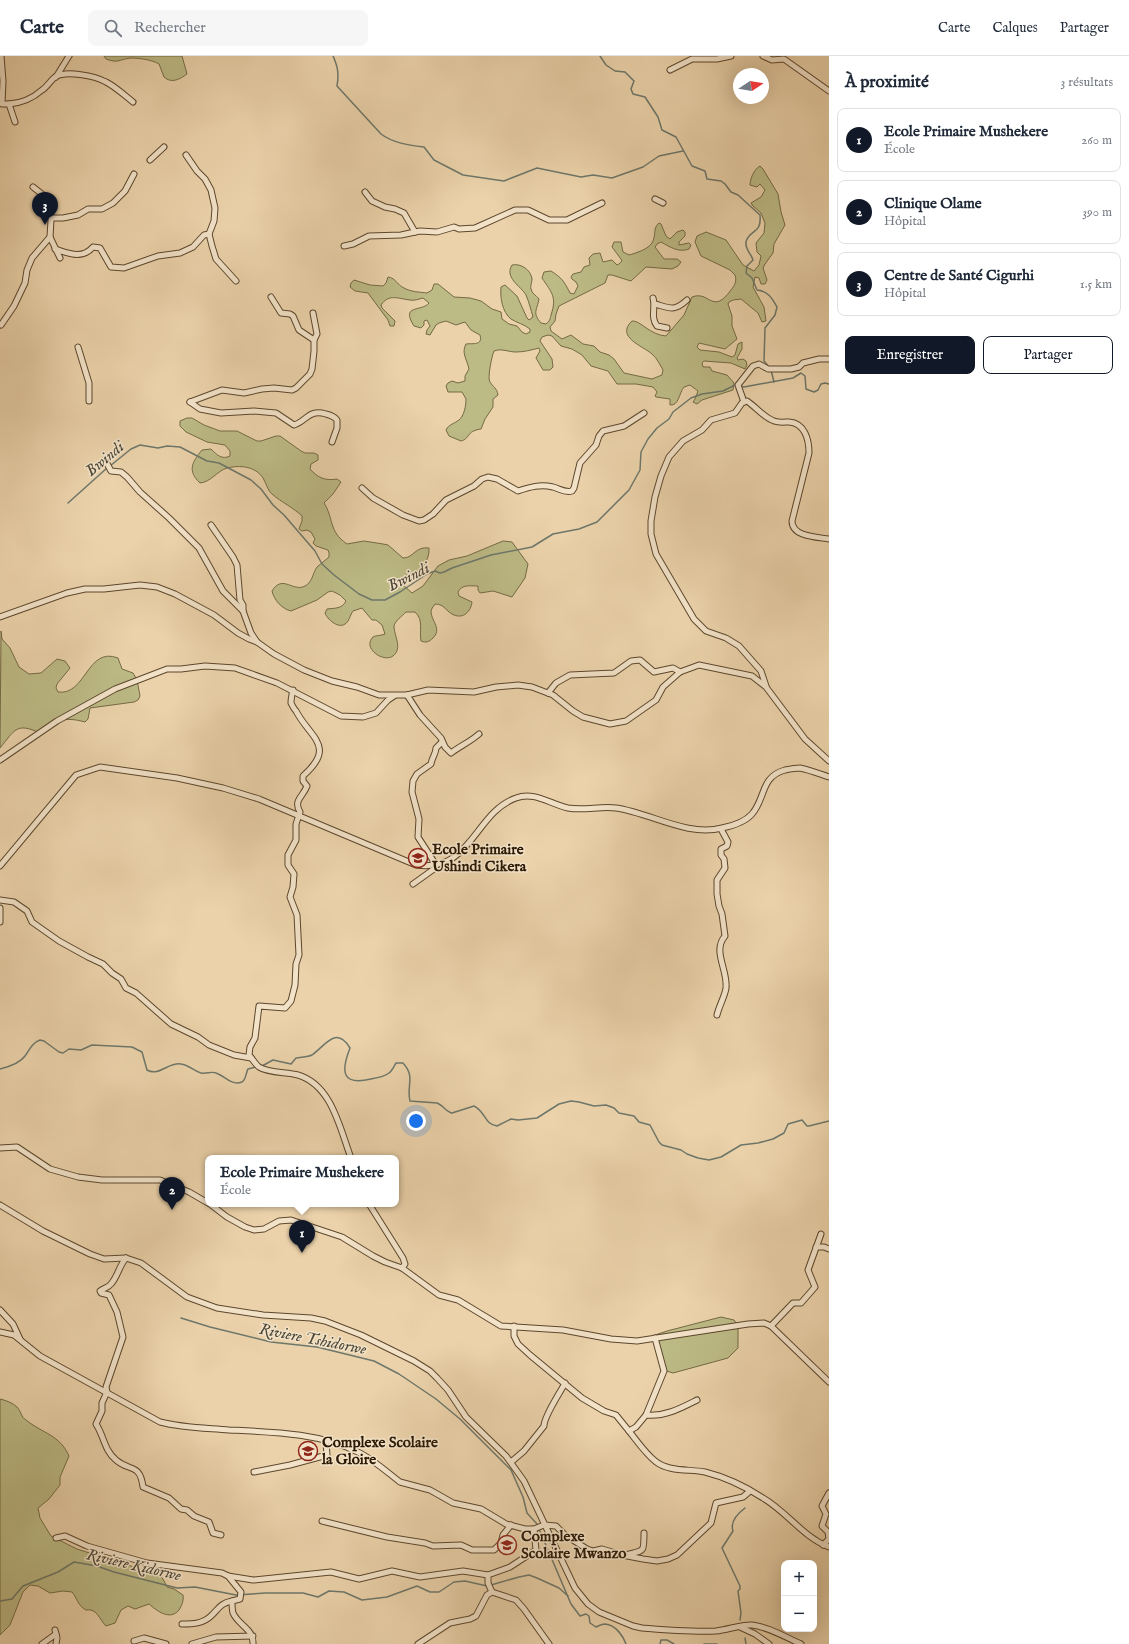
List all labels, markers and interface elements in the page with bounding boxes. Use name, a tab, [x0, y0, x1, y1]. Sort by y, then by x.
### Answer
search box	[88, 10, 368, 46]
text: Carte	[20, 16, 64, 40]
icon: search	[102, 17, 124, 39]
text: Rechercher	[134, 18, 206, 37]
text: Carte	[938, 19, 970, 37]
text: Calques	[992, 19, 1038, 37]
text: Partager	[1060, 19, 1109, 37]
north arrow	[733, 68, 769, 104]
text: À proximité	[845, 72, 929, 93]
text: 3 résultats	[1061, 74, 1113, 91]
text: Ecole Primaire Mushekere	[884, 122, 1048, 141]
text: 1	[857, 132, 861, 149]
text: 260 m	[1081, 132, 1112, 149]
text: École	[884, 141, 915, 158]
pin: 3	[32, 192, 58, 225]
text: Clinique Olame	[884, 194, 982, 213]
text: 2	[856, 204, 862, 221]
text: 390 m	[1082, 204, 1112, 221]
text: Hôpital	[884, 213, 926, 230]
text: Centre de Santé Cigurhi	[884, 266, 1034, 285]
text: 3	[857, 276, 861, 293]
text: 1.5 km	[1080, 276, 1112, 293]
text: Hôpital	[884, 285, 926, 302]
button: Enregistrer	[845, 336, 975, 374]
button: Partager	[983, 336, 1113, 374]
water label: Bwindi	[82, 437, 130, 482]
water label: Bwindi	[384, 558, 435, 597]
place label: Ecole Primaire Ushindi Cikera	[431, 840, 527, 876]
school or university icon: Ecole Primaire Ushindi Cikera	[407, 847, 429, 869]
your location	[406, 1111, 426, 1131]
popup	[205, 1155, 399, 1207]
text: Ecole Primaire Mushekere	[220, 1163, 384, 1182]
pin: 2	[159, 1177, 185, 1210]
text: École	[220, 1182, 251, 1199]
pin: 1	[289, 1220, 315, 1253]
water label: Riviere Tshidorwe	[257, 1320, 368, 1360]
place label: Complexe Scolaire la Gloire	[321, 1433, 438, 1469]
school or university icon: Complexe Scolaire la Gloire	[297, 1440, 319, 1462]
place label: Complexe Scolaire Mwanzo	[521, 1527, 626, 1563]
school or university icon: Complexe Scolaire Mwanzo	[496, 1534, 518, 1556]
water label: Riviere Kidorwe	[84, 1545, 184, 1587]
map controls	[781, 1560, 817, 1632]
button: +	[781, 1560, 817, 1596]
button: −	[781, 1596, 817, 1632]

